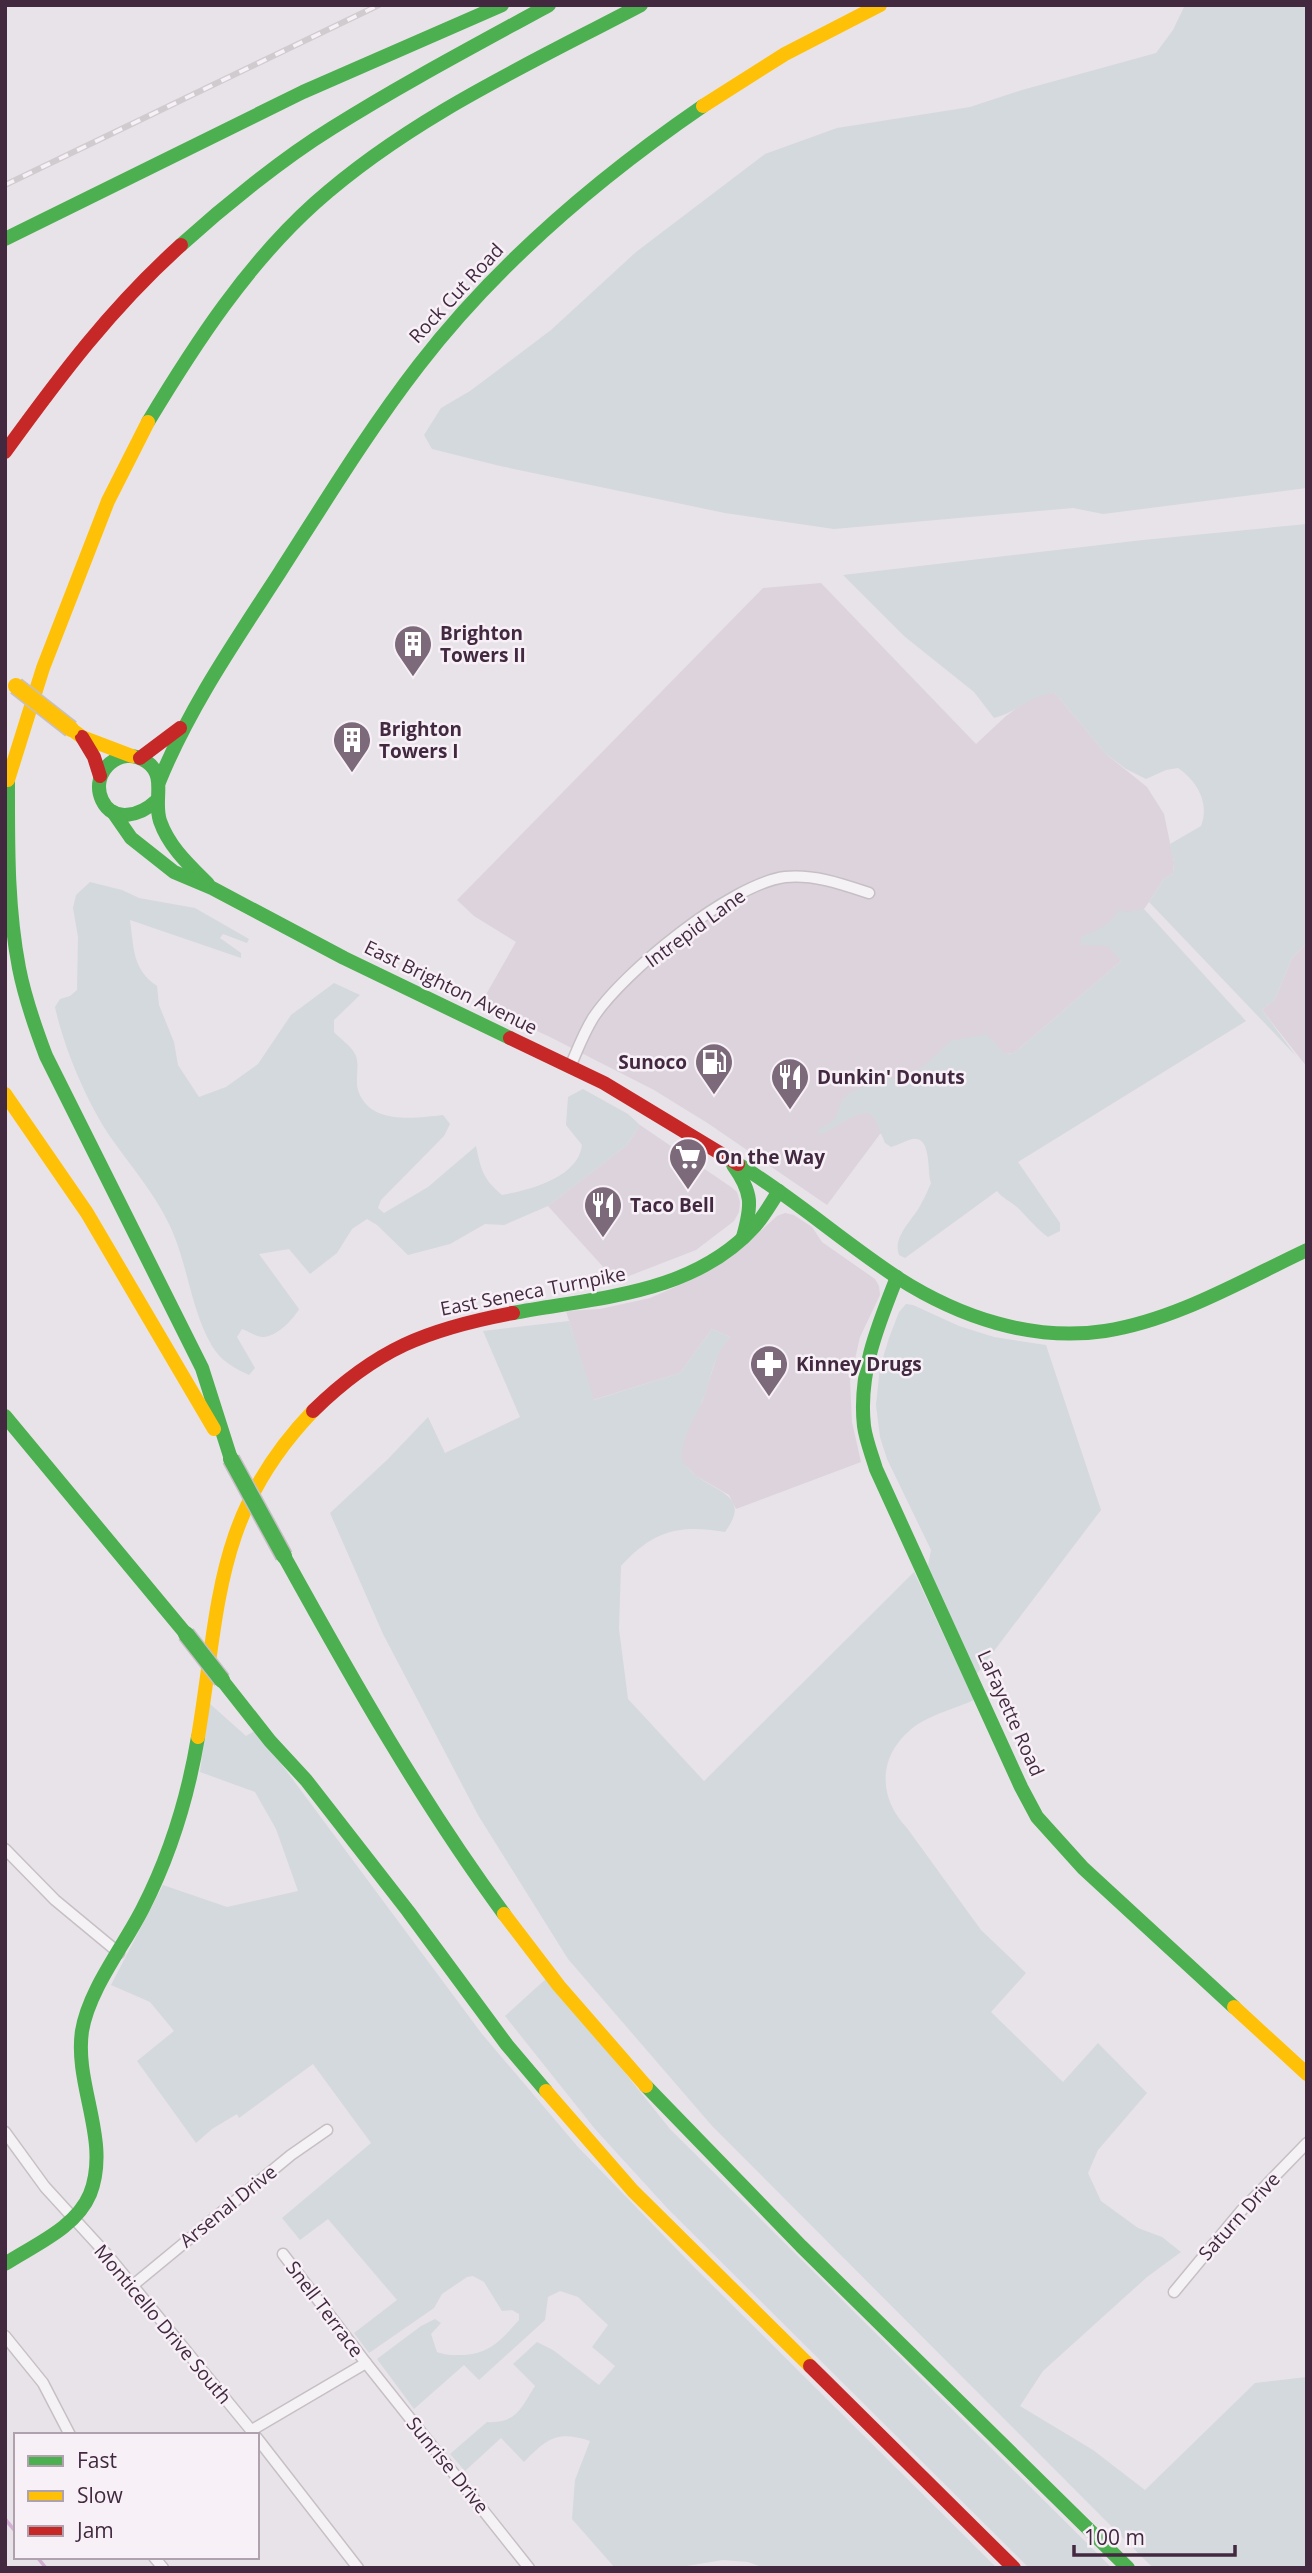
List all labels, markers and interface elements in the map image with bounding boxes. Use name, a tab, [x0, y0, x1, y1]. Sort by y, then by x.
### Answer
street label: Rock Cut Road	[403, 237, 509, 349]
place label: Brighton Towers II	[440, 620, 526, 668]
building icon: Brighton Towers II	[392, 623, 434, 678]
place label: Brighton Towers I	[379, 716, 462, 764]
building icon: Brighton Towers I	[331, 719, 373, 774]
street label: Intrepid Lane	[640, 883, 750, 973]
street label: East Brighton Avenue	[360, 934, 542, 1040]
fuel station icon: Sunoco	[693, 1041, 735, 1096]
place label: Sunoco	[618, 1049, 687, 1075]
restaurant icon: Dunkin' Donuts	[769, 1056, 811, 1111]
place label: Dunkin' Donuts	[817, 1064, 965, 1090]
supermarket icon: On the Way	[667, 1136, 709, 1191]
place label: On the Way	[715, 1144, 825, 1170]
restaurant icon: Taco Bell	[582, 1184, 624, 1239]
place label: Taco Bell	[630, 1192, 715, 1218]
street label: East Seneca Turnpike	[438, 1260, 628, 1322]
pharmacy icon: Kinney Drugs	[748, 1343, 790, 1398]
place label: Kinney Drugs	[796, 1351, 922, 1377]
street label: LaFayette Road	[972, 1646, 1050, 1780]
street label: Arsenal Drive	[174, 2159, 282, 2253]
street label: Saturn Drive	[1192, 2166, 1286, 2266]
street label: Monticello Drive South	[88, 2239, 238, 2409]
street label: Snell Terrace	[280, 2256, 370, 2362]
street label: Sunrise Drive	[401, 2411, 495, 2519]
legend	[14, 2433, 259, 2559]
text: Fast	[77, 2446, 117, 2474]
text: Slow	[77, 2481, 123, 2509]
scale bar	[1074, 2514, 1235, 2558]
text: Jam	[75, 2516, 114, 2544]
text: 100 m	[1084, 2523, 1145, 2551]

